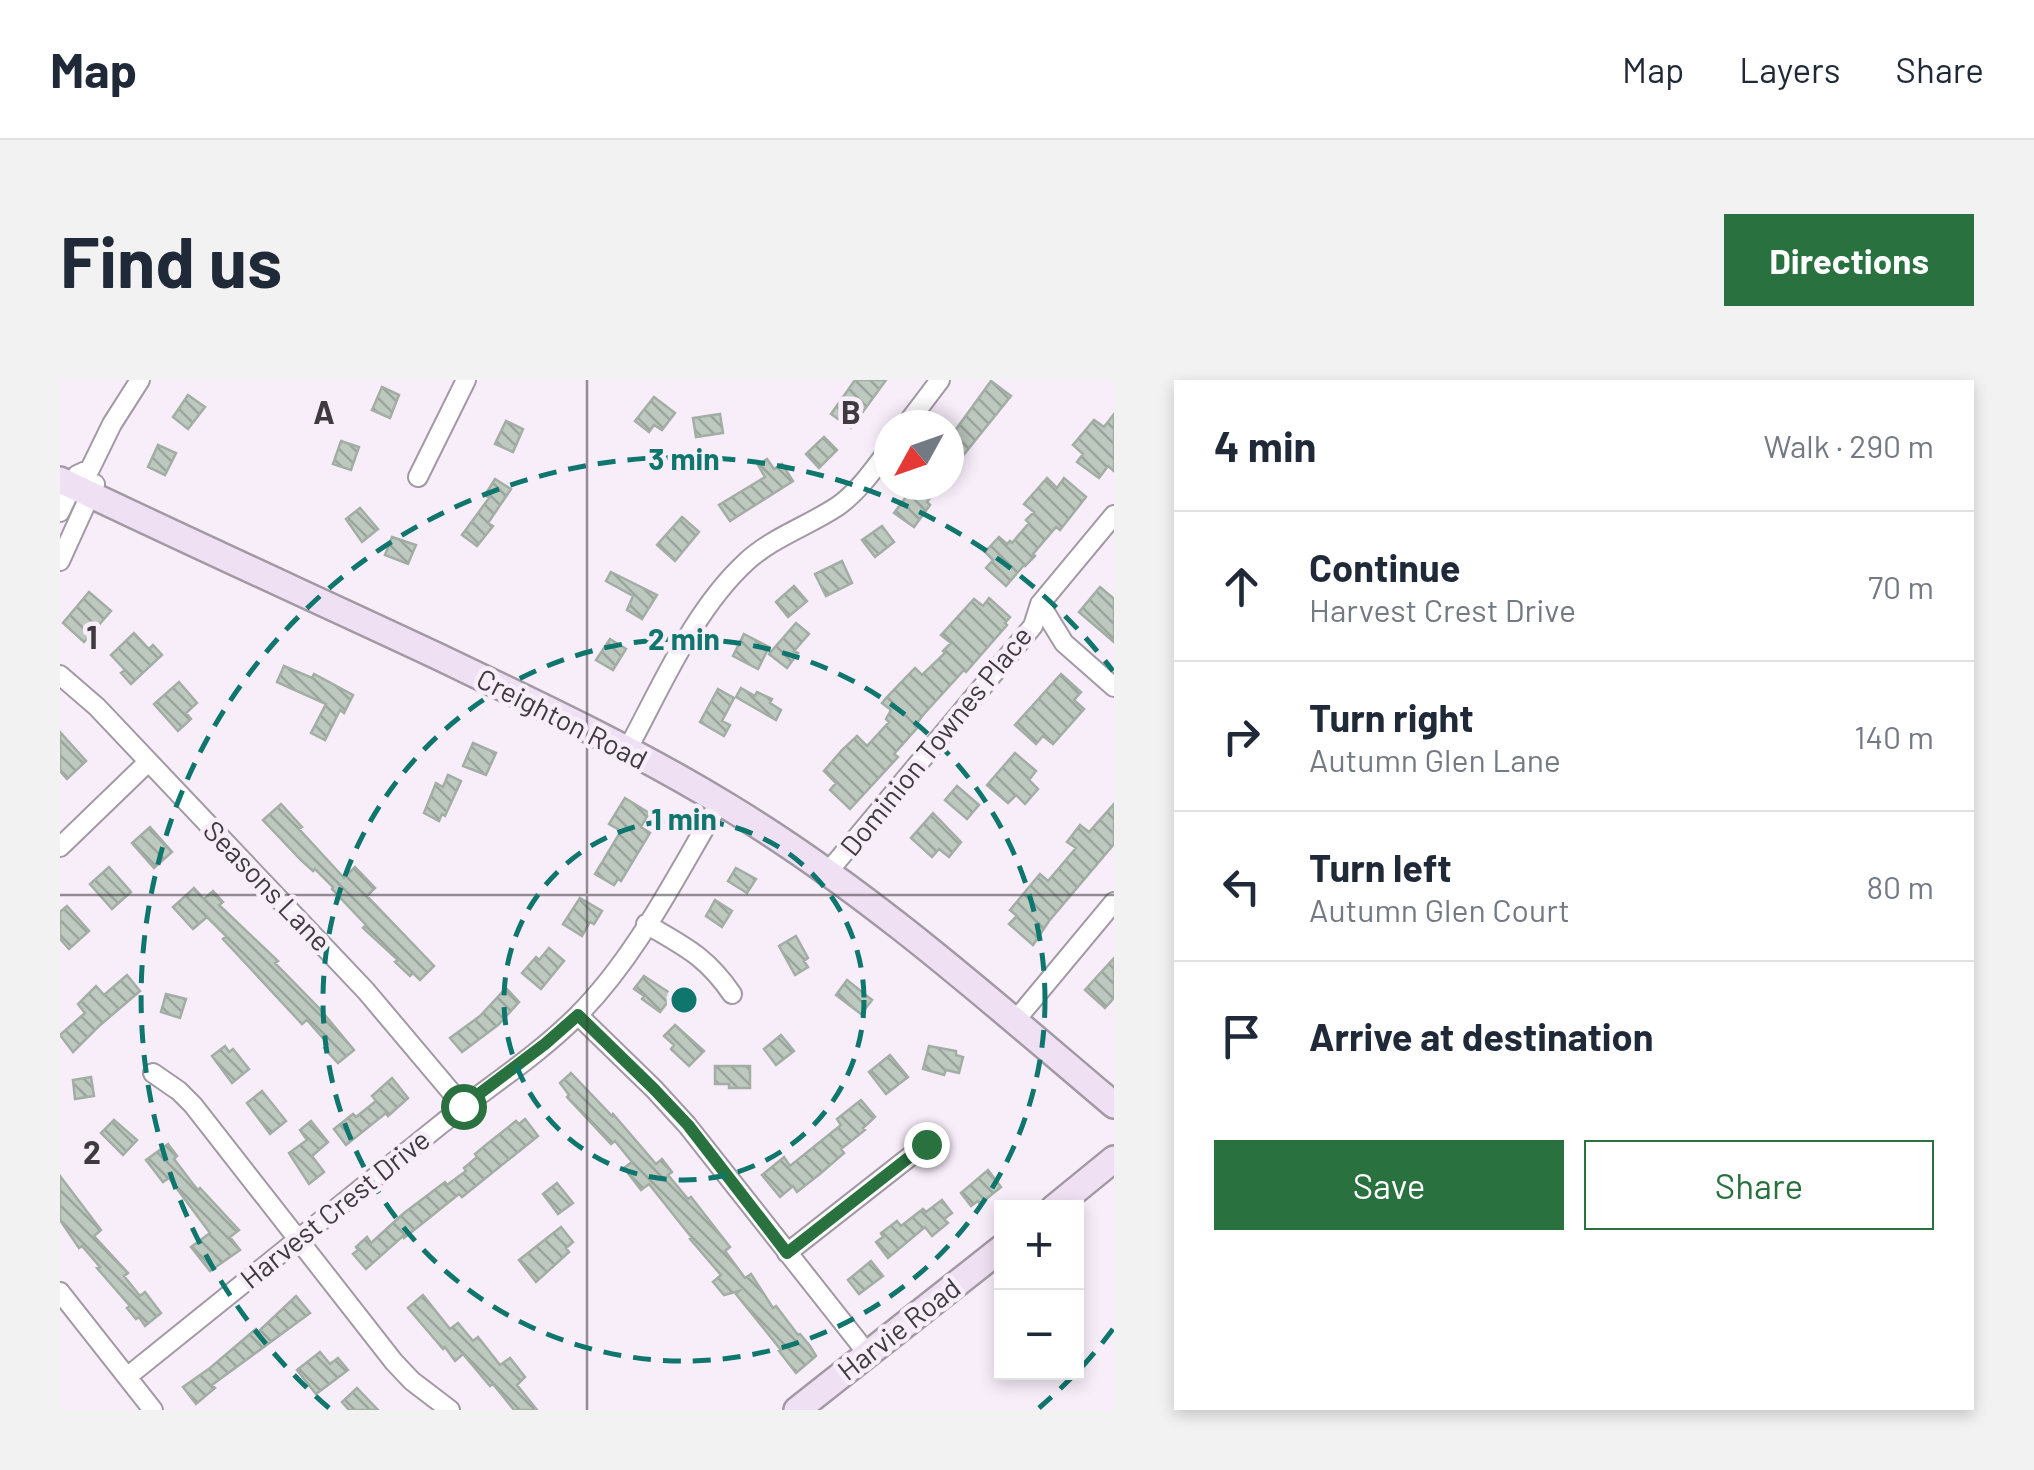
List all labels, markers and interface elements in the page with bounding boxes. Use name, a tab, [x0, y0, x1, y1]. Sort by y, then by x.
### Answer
text: Map	[50, 40, 137, 98]
text: Map	[1622, 48, 1684, 90]
text: Layers	[1739, 48, 1841, 90]
text: Share	[1896, 48, 1984, 90]
button: Directions	[1724, 214, 1974, 306]
text: Find us	[60, 218, 282, 302]
text: A	[313, 392, 335, 430]
text: B	[841, 392, 861, 430]
north arrow	[874, 410, 964, 500]
text: 4 min	[1214, 420, 1317, 470]
text: Walk · 290 m	[1763, 426, 1934, 464]
text: 3 min	[648, 440, 720, 476]
text: Continue	[1309, 544, 1460, 590]
icon: ahead	[1214, 559, 1269, 614]
text: 70 m	[1868, 567, 1934, 605]
text: Harvest Crest Drive	[1309, 590, 1576, 628]
text: 1	[86, 617, 98, 655]
street label: Dominion Townes Place	[832, 619, 1038, 862]
text: 2 min	[648, 620, 720, 656]
street label: Creighton Road	[472, 661, 653, 776]
text: Turn right	[1309, 694, 1474, 740]
icon: right	[1214, 709, 1269, 764]
text: 140 m	[1854, 717, 1934, 755]
text: Autumn Glen Lane	[1309, 740, 1561, 778]
text: 1 min	[651, 800, 717, 836]
street label: Seasons Lane	[197, 813, 338, 958]
text: Turn left	[1309, 844, 1452, 890]
icon: left	[1214, 859, 1269, 914]
text: 80 m	[1866, 867, 1934, 905]
text: Autumn Glen Court	[1309, 890, 1570, 928]
centre of rings	[666, 982, 702, 1018]
icon: arrive	[1214, 1009, 1269, 1064]
text: Arrive at destination	[1309, 1013, 1654, 1059]
route start	[441, 1084, 487, 1130]
street label: Harvest Crest Drive	[233, 1121, 436, 1295]
route end	[904, 1122, 950, 1168]
text: 2	[83, 1132, 101, 1170]
button: Save	[1214, 1140, 1564, 1230]
button: Share	[1584, 1140, 1934, 1230]
map controls	[994, 1200, 1084, 1380]
button: +	[994, 1200, 1084, 1290]
street label: Harvie Road	[830, 1270, 967, 1387]
button: −	[994, 1290, 1084, 1380]

